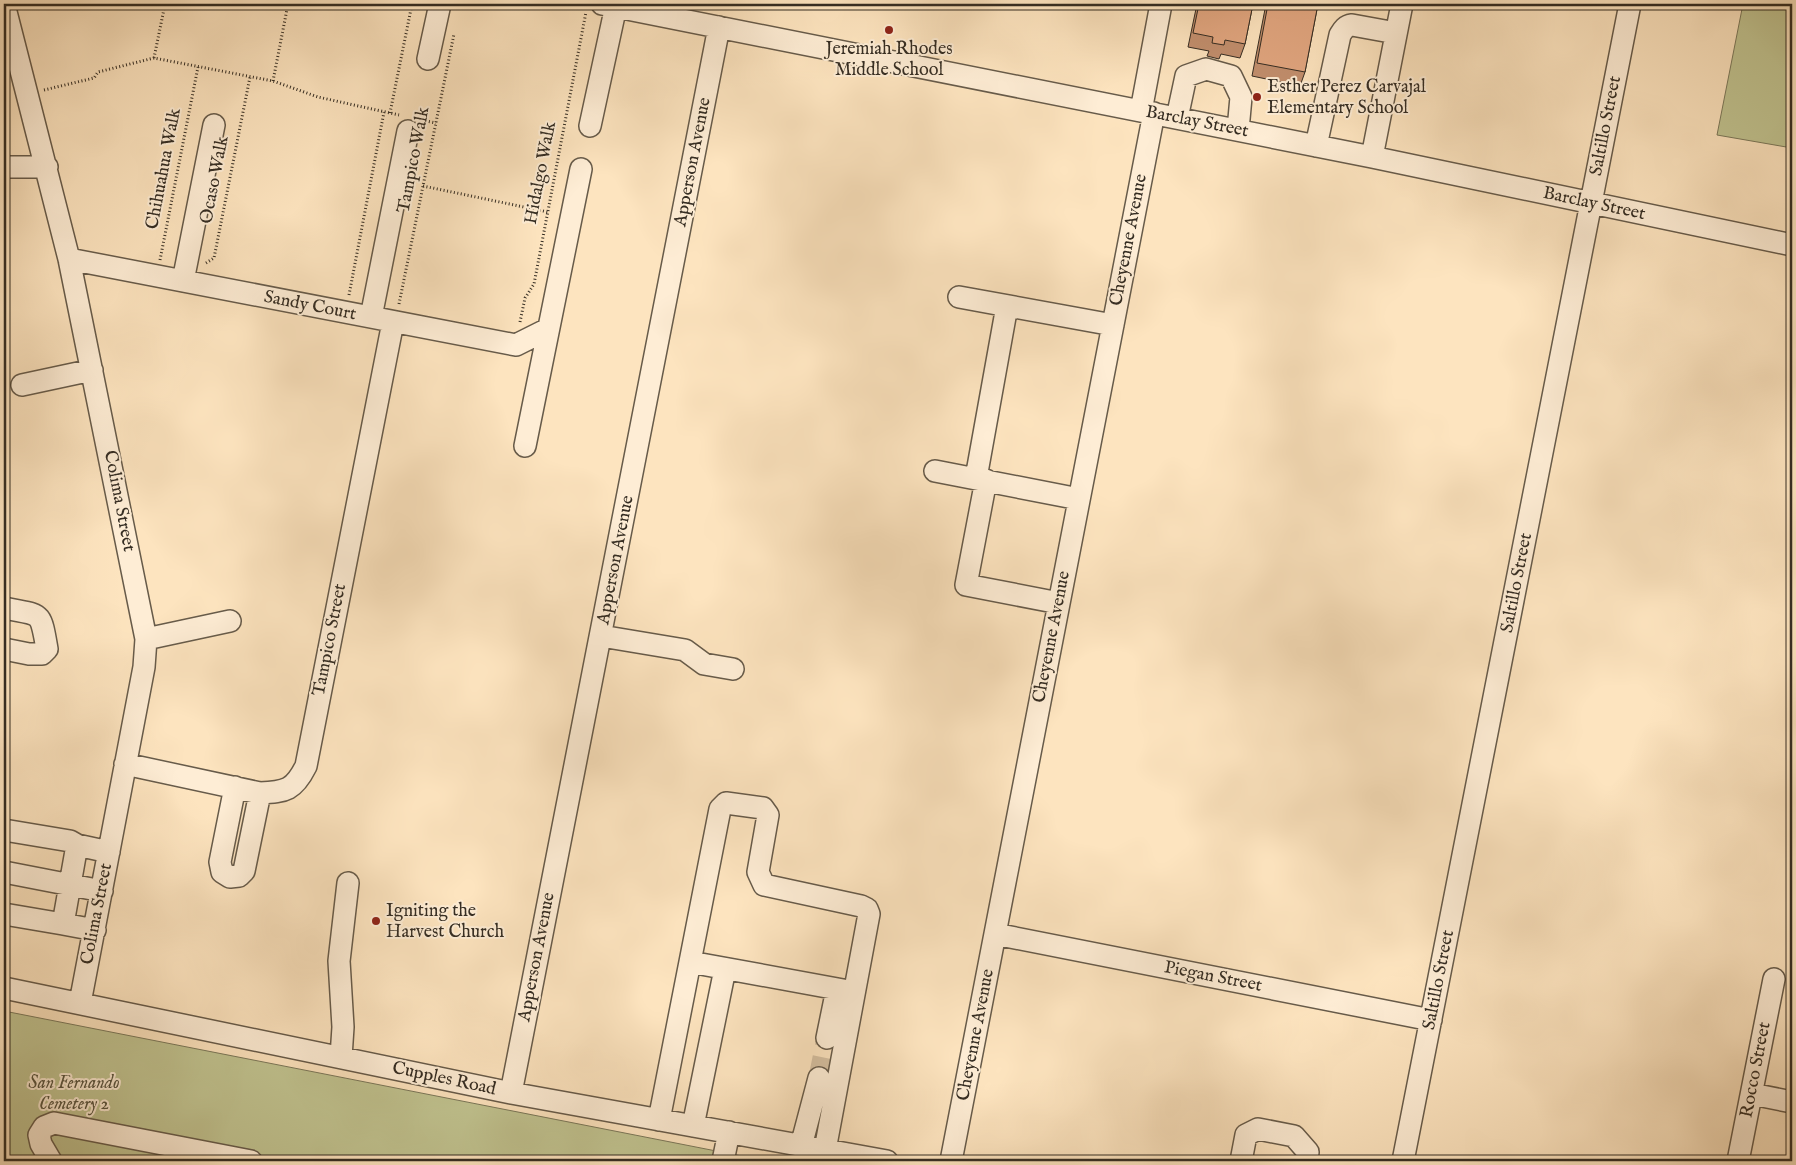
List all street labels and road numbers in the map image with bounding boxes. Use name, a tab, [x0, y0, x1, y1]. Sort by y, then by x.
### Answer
street label: Saltillo Street	[1585, 74, 1627, 178]
street label: Apperson Avenue	[669, 95, 717, 229]
street label: Barclay Street	[1144, 101, 1250, 143]
street label: Tampico Walk	[392, 105, 436, 215]
street label: Chihuahua Walk	[141, 106, 187, 231]
street label: Hidalgo Walk	[520, 119, 562, 226]
street label: Ocaso Walk	[195, 134, 235, 226]
street label: Cheyenne Avenue	[1105, 172, 1153, 308]
street label: Barclay Street	[1541, 182, 1647, 226]
street label: Sandy Court	[262, 286, 358, 326]
street label: Colima Street	[98, 448, 140, 554]
street label: Apperson Avenue	[592, 493, 640, 627]
street label: Saltillo Street	[1496, 531, 1538, 635]
street label: Cheyenne Avenue	[1028, 569, 1076, 705]
street label: Tampico Street	[308, 582, 352, 698]
street label: Colima Street	[76, 861, 118, 967]
street label: Apperson Avenue	[513, 890, 561, 1024]
street label: Saltillo Street	[1418, 928, 1460, 1032]
street label: Piegan Street	[1162, 956, 1264, 998]
street label: Cheyenne Avenue	[952, 967, 1000, 1103]
street label: Rocco Street	[1735, 1020, 1777, 1120]
street label: Cupples Road	[390, 1057, 498, 1101]

